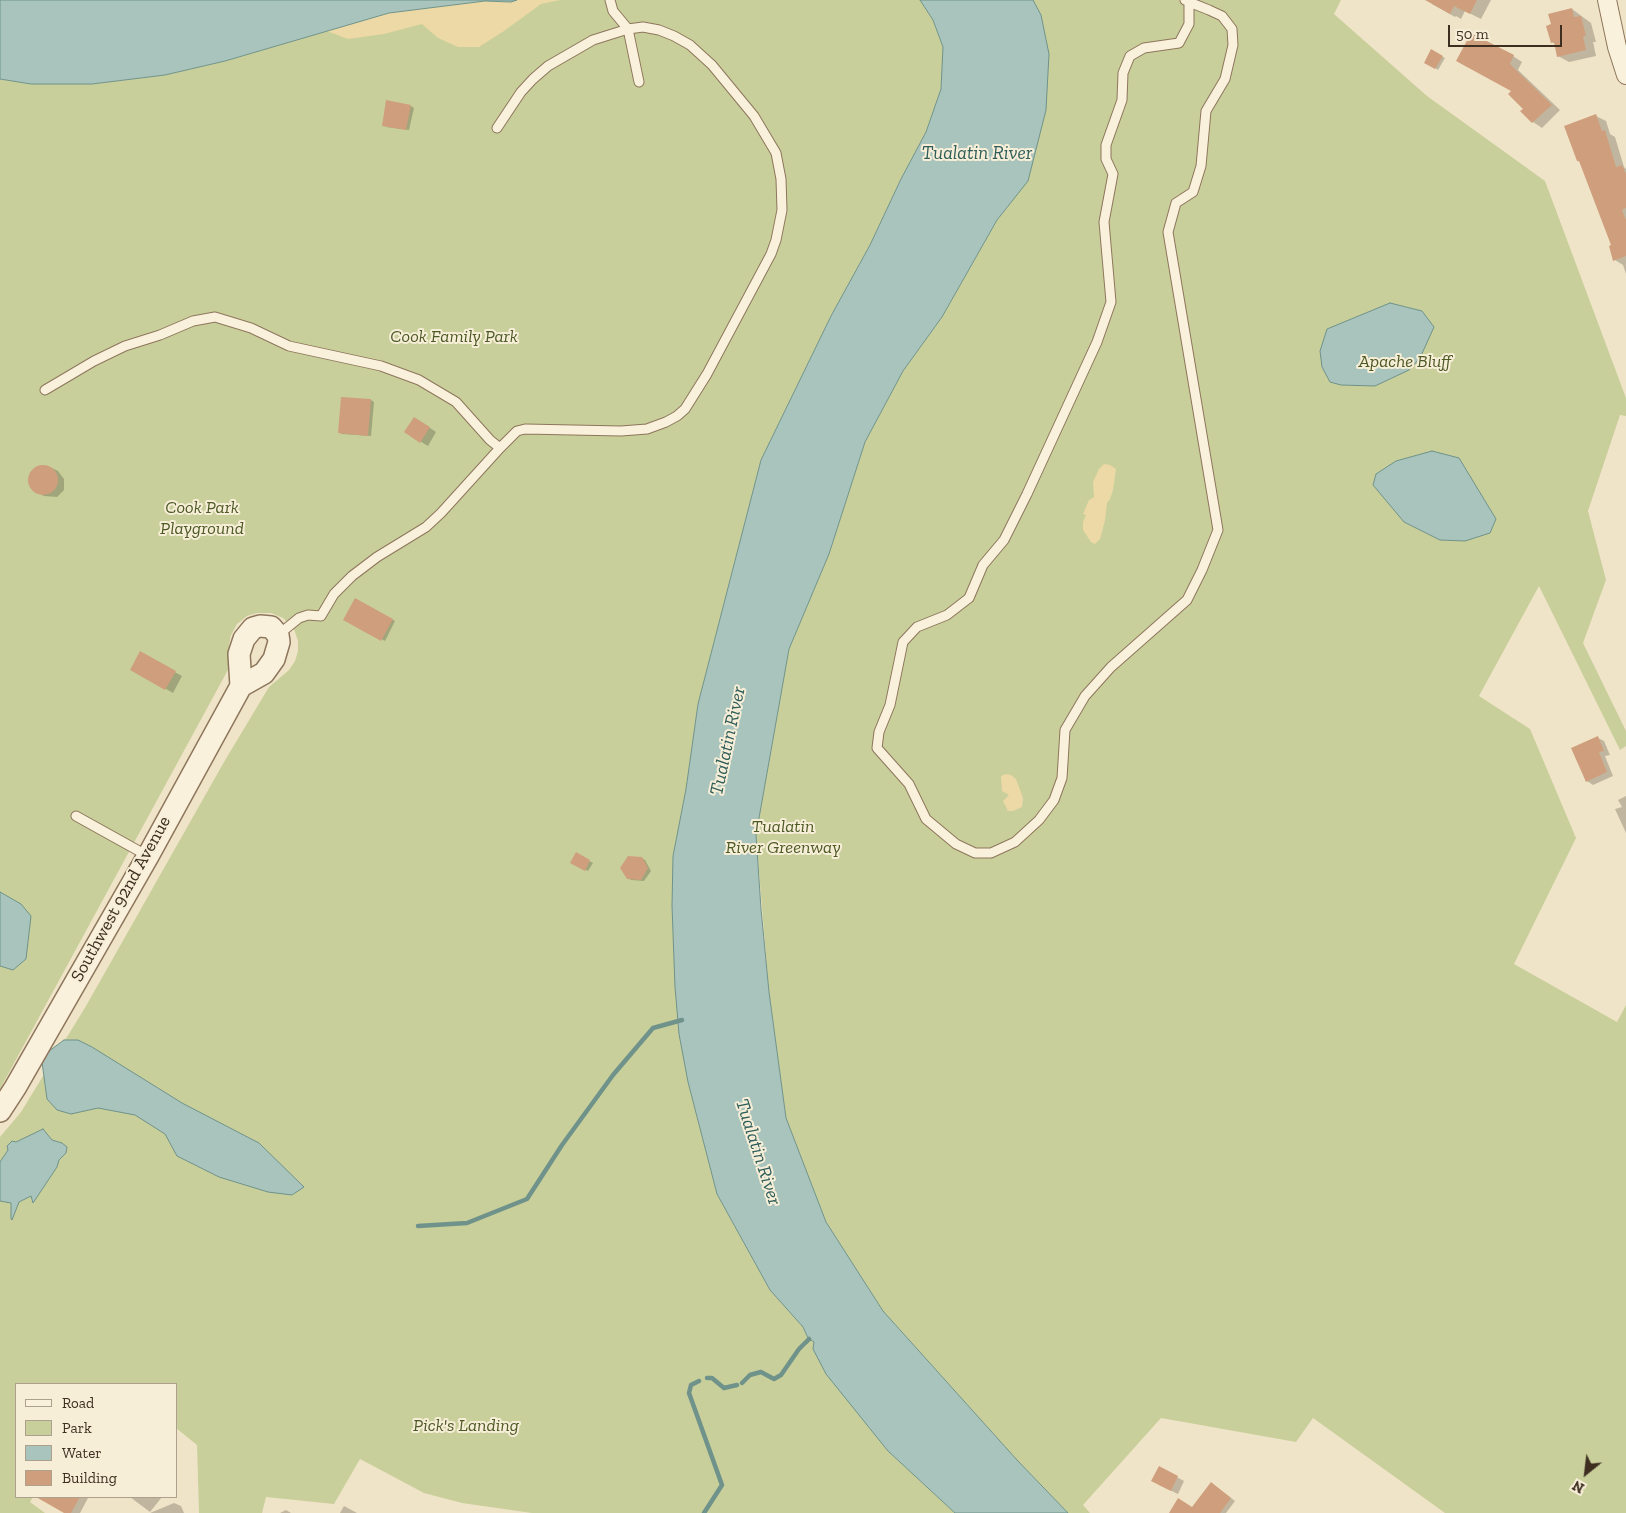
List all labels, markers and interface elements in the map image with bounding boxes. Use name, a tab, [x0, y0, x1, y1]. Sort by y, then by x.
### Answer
scale bar	[1451, 15, 1565, 47]
text: 50 m	[1456, 25, 1489, 43]
water label: Tualatin River	[922, 143, 1032, 165]
park label: Cook Family Park	[390, 326, 518, 348]
park label: Apache Bluff	[1359, 351, 1451, 373]
park label: Cook Park Playground	[160, 497, 244, 540]
water label: Tualatin River	[705, 685, 751, 797]
street label: Southwest 92nd Avenue	[66, 812, 176, 986]
park label: Tualatin River Greenway	[725, 816, 841, 859]
water label: Tualatin River	[730, 1096, 786, 1208]
legend	[15, 1383, 178, 1498]
text: Road	[62, 1394, 94, 1412]
park label: Pick's Landing	[413, 1415, 519, 1437]
text: Park	[62, 1419, 92, 1437]
text: Water	[62, 1444, 102, 1462]
north arrow	[1561, 1448, 1611, 1498]
text: Building	[62, 1469, 117, 1487]
text: N	[1570, 1477, 1587, 1497]

